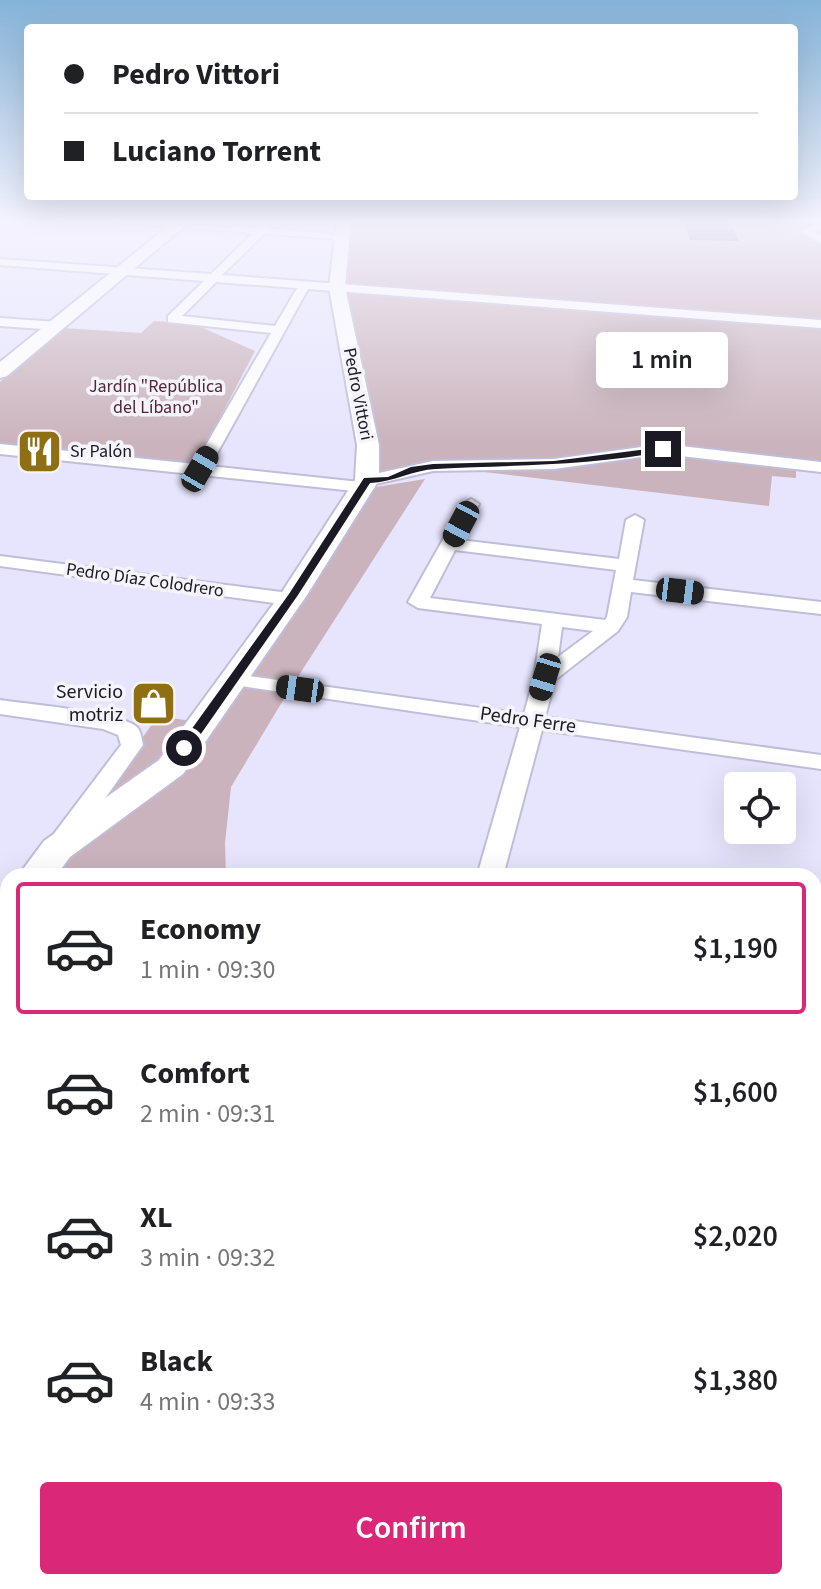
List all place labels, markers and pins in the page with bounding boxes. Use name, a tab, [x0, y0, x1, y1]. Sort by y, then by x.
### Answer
restaurant icon: Sr Palón	[15, 427, 63, 475]
place label: Sr Palón	[70, 439, 132, 464]
place label: Servicio motriz	[56, 678, 123, 729]
shop icon: Servicio motriz	[130, 680, 178, 728]

